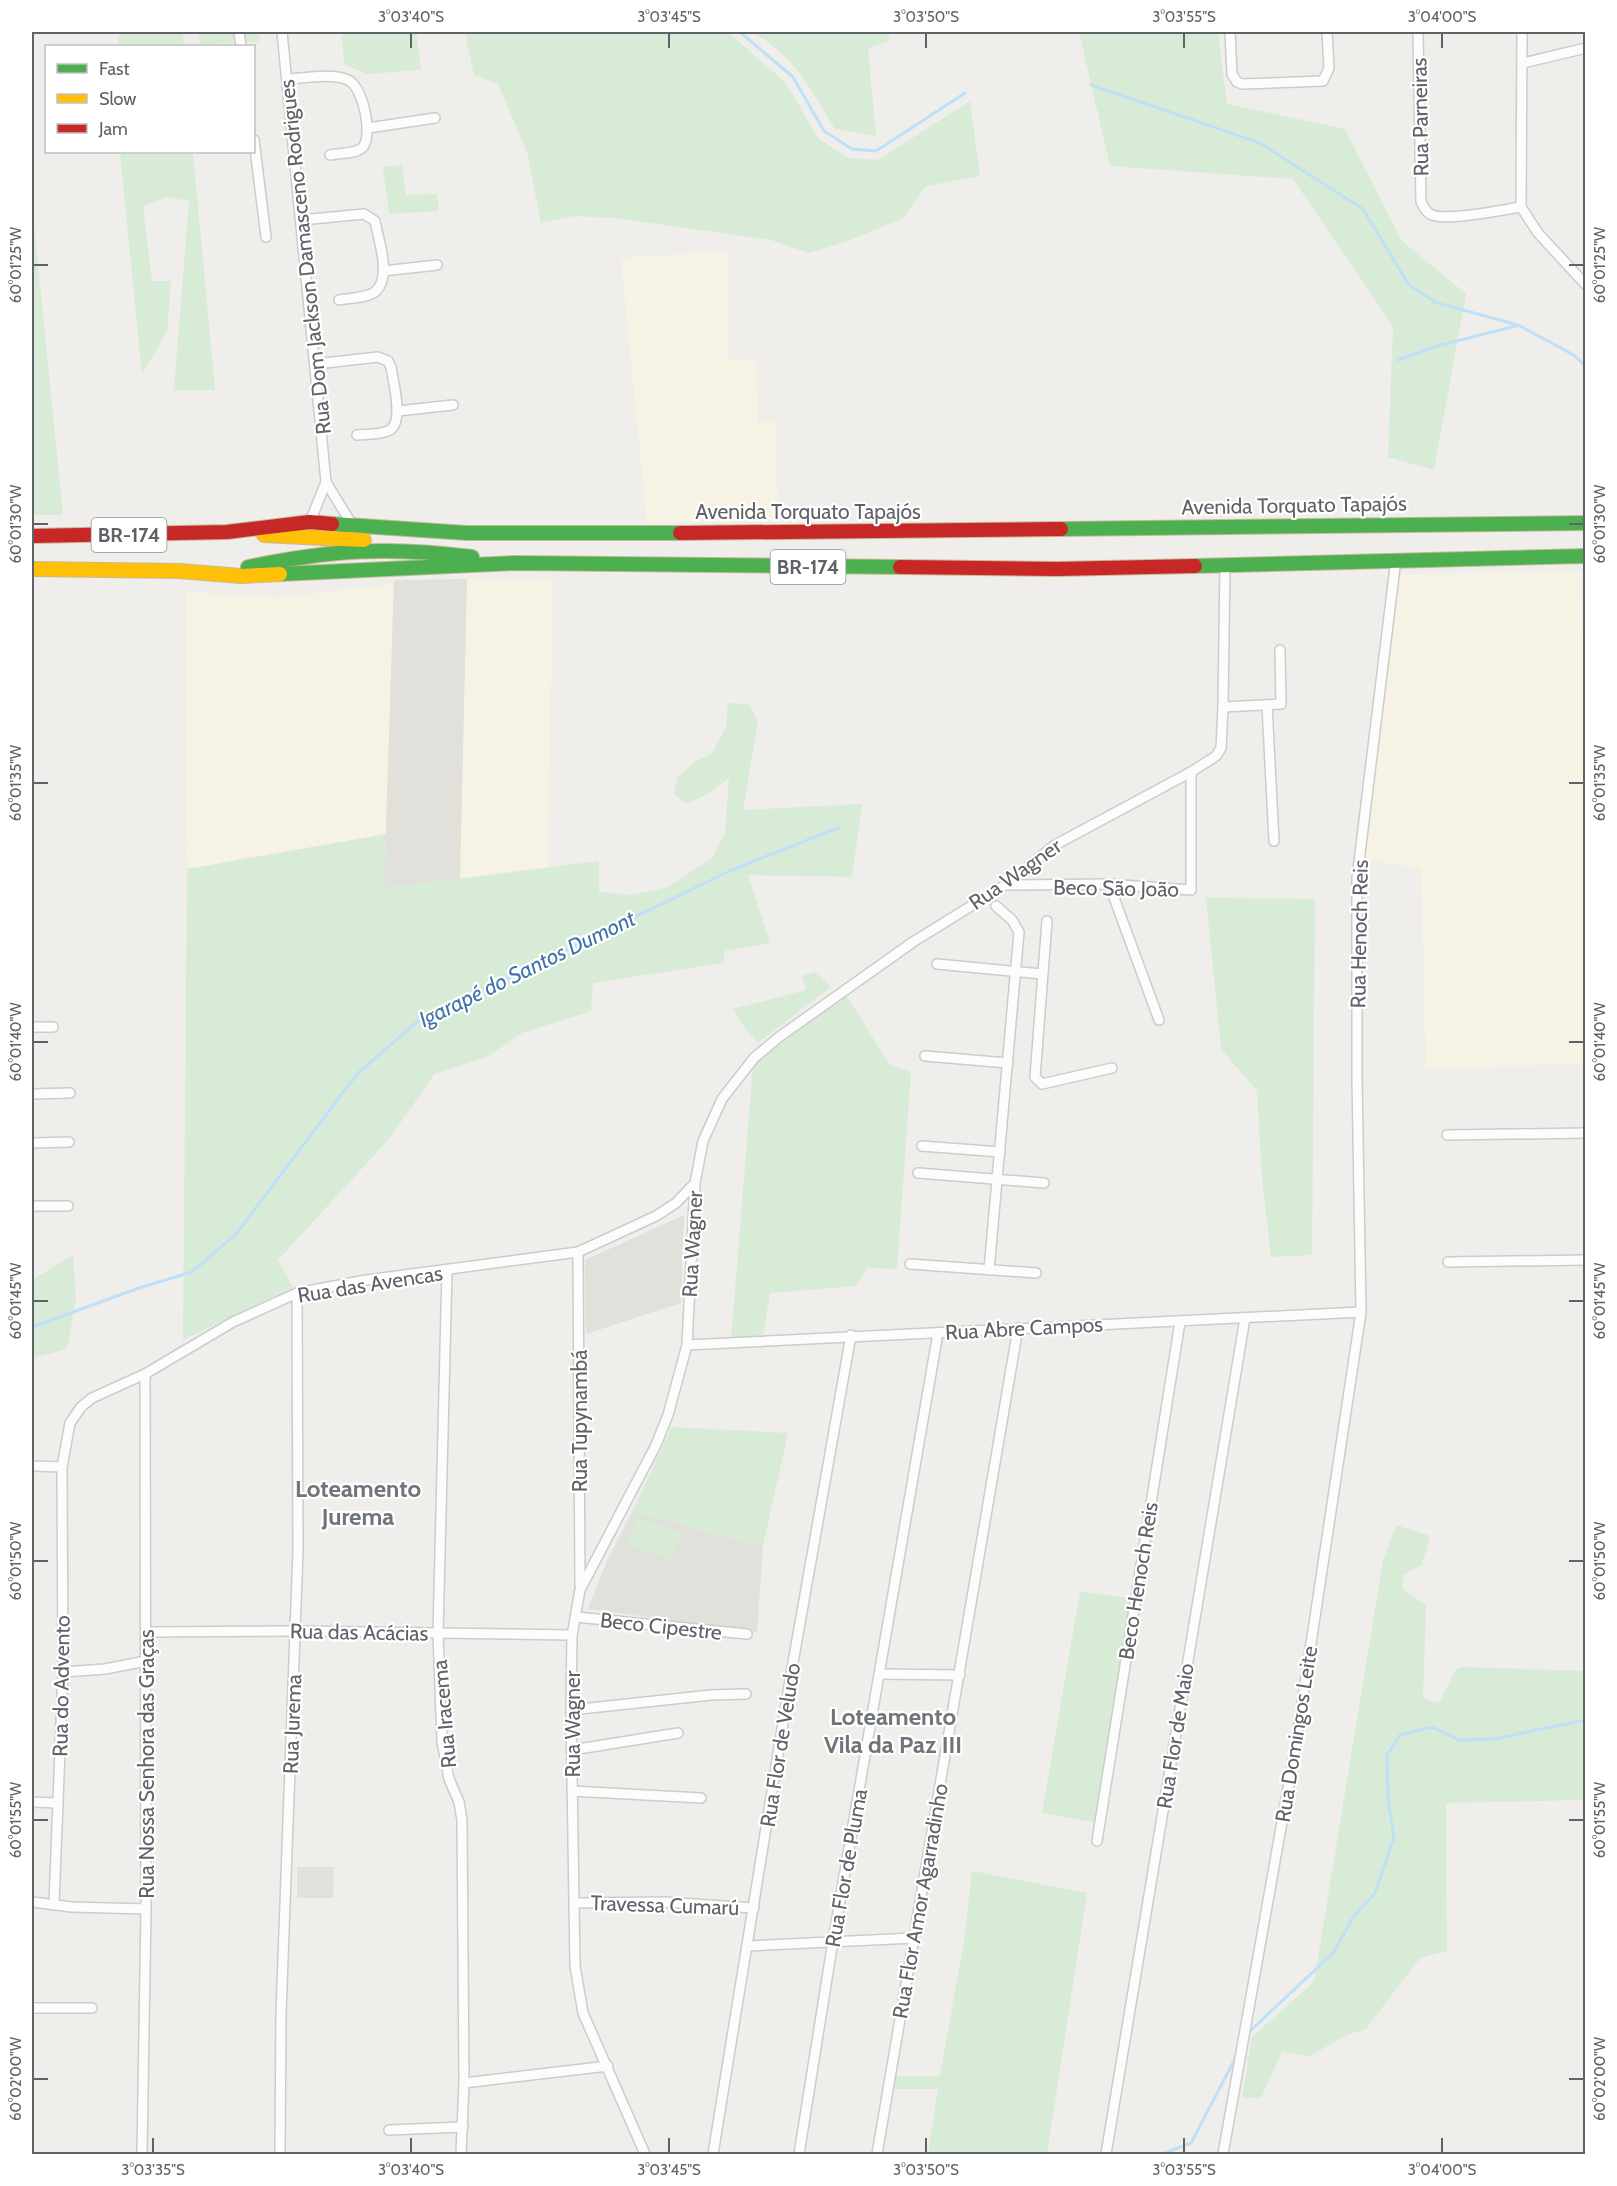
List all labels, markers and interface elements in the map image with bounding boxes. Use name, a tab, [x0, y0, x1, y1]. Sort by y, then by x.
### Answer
text: 3°03'40"S	[378, 8, 444, 26]
text: 3°03'45"S	[637, 8, 701, 26]
text: 3°03'50"S	[893, 8, 959, 26]
text: 3°03'55"S	[1152, 8, 1216, 26]
text: 3°04'00"S	[1408, 8, 1477, 26]
legend	[45, 45, 255, 153]
street label: Rua Parneiras	[1406, 57, 1434, 177]
text: Fast	[99, 58, 130, 80]
street label: Rua Dom Jackson Damasceno Rodrigues	[274, 78, 336, 436]
text: Slow	[99, 88, 136, 110]
text: Jam	[98, 118, 128, 140]
text: 60°01'25"W	[7, 226, 25, 303]
text: 60°01'25"W	[1591, 226, 1609, 303]
text: 60°01'30"W	[7, 484, 25, 563]
text: 60°01'30"W	[1591, 484, 1609, 563]
street label: Avenida Torquato Tapajós	[1181, 491, 1407, 520]
street label: Avenida Torquato Tapajós	[695, 499, 921, 525]
road number: BR-174	[92, 518, 166, 552]
road number: BR-174	[770, 550, 846, 584]
text: 60°01'35"W	[7, 744, 25, 821]
text: 60°01'35"W	[1591, 744, 1609, 821]
street label: Rua Wagner	[964, 833, 1066, 915]
street label: Rua Henoch Reis	[1345, 859, 1373, 1009]
street label: Beco São João	[1053, 874, 1179, 902]
water label: Igarapé do Santos Dumont	[414, 904, 641, 1033]
text: 60°01'40"W	[7, 1002, 25, 1082]
text: 60°01'40"W	[1591, 1002, 1609, 1082]
street label: Rua Wagner	[677, 1190, 707, 1298]
street label: Rua das Avencas	[296, 1260, 445, 1308]
text: 60°01'45"W	[7, 1262, 25, 1339]
text: 60°01'45"W	[1591, 1262, 1609, 1339]
street label: Rua Abre Campos	[944, 1311, 1104, 1345]
street label: Rua Tupynambá	[567, 1350, 592, 1492]
district label: Loteamento Jurema	[295, 1474, 421, 1531]
street label: Beco Henoch Reis	[1113, 1500, 1163, 1662]
text: 60°01'50"W	[7, 1521, 25, 1600]
text: 60°01'50"W	[1591, 1521, 1609, 1600]
street label: Beco Cipestre	[599, 1607, 723, 1645]
street label: Rua do Advento	[47, 1615, 75, 1757]
street label: Rua das Acácias	[290, 1618, 429, 1646]
street label: Rua Nossa Senhora das Graças	[134, 1629, 159, 1899]
street label: Rua Domingos Leite	[1270, 1644, 1322, 1824]
street label: Rua Iracema	[427, 1659, 461, 1769]
street label: Rua Flor de Veludo	[755, 1661, 805, 1829]
street label: Rua Flor de Maio	[1151, 1661, 1199, 1811]
street label: Rua Wagner	[560, 1670, 585, 1777]
street label: Rua Jurema	[278, 1674, 306, 1774]
district label: Loteamento Vila da Paz III	[824, 1702, 962, 1759]
text: 60°01'55"W	[7, 1781, 25, 1858]
street label: Rua Flor Amor Agarradinho	[887, 1781, 953, 2021]
text: 60°01'55"W	[1591, 1781, 1609, 1858]
street label: Rua Flor de Pluma	[820, 1787, 872, 1949]
street label: Travessa Cumarú	[590, 1890, 740, 1920]
text: 60°02'00"W	[7, 2036, 25, 2121]
text: 60°02'00"W	[1591, 2036, 1609, 2121]
text: 3°03'35"S	[121, 2161, 185, 2179]
text: 3°03'40"S	[378, 2161, 444, 2179]
text: 3°03'45"S	[637, 2161, 701, 2179]
text: 3°03'50"S	[893, 2161, 959, 2179]
text: 3°03'55"S	[1152, 2161, 1216, 2179]
text: 3°04'00"S	[1408, 2161, 1477, 2179]

